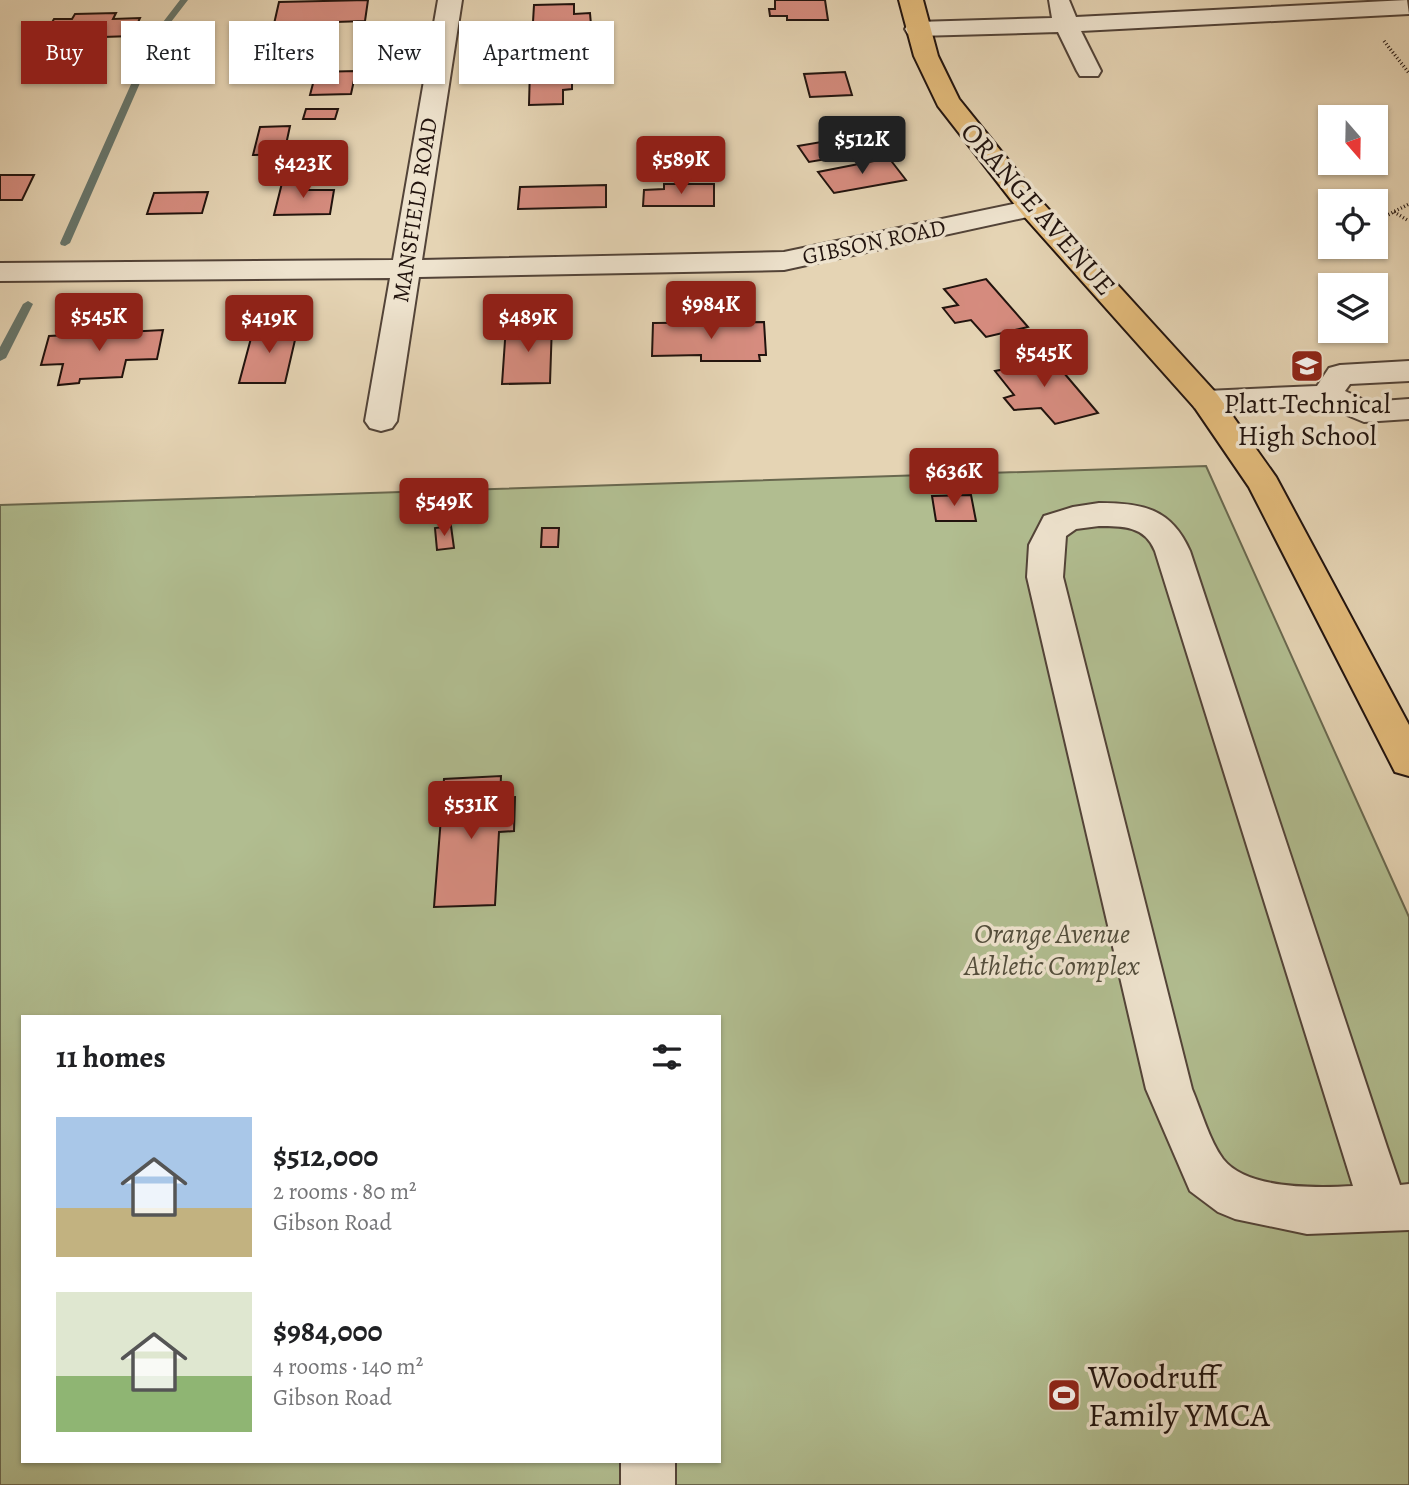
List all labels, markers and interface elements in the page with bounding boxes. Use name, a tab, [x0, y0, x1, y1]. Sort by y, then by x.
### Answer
chip: Buy	[21, 21, 107, 84]
chip: Rent	[121, 21, 215, 84]
chip: Filters	[229, 21, 339, 84]
chip: New	[353, 21, 445, 84]
chip: Apartment	[459, 21, 614, 84]
north arrow	[1318, 105, 1388, 175]
map controls	[1318, 105, 1388, 343]
street label: ORANGE AVENUE	[952, 114, 1124, 304]
street label: MANSFIELD ROAD	[385, 116, 445, 304]
pin: $512K	[813, 116, 911, 176]
text: $512K	[835, 123, 890, 154]
pin: $589K	[632, 136, 730, 196]
pin: $423K	[254, 140, 352, 200]
text: $589K	[652, 143, 710, 174]
text: $423K	[274, 147, 332, 178]
button: locate	[1318, 189, 1388, 259]
street label: GIBSON ROAD	[800, 212, 948, 272]
button: layers	[1318, 273, 1388, 343]
pin: $984K	[662, 282, 760, 341]
text: $984K	[682, 288, 740, 319]
pin: $545K	[50, 294, 148, 353]
pin: $489K	[479, 294, 577, 354]
pin: $419K	[220, 296, 318, 355]
text: $545K	[71, 300, 127, 331]
text: $489K	[499, 301, 557, 332]
text: $419K	[241, 302, 297, 333]
pin: $545K	[995, 330, 1093, 389]
text: $545K	[1016, 336, 1072, 367]
school or university icon: Platt Technical High School	[1288, 347, 1326, 385]
place label: Platt Technical High School	[1223, 385, 1391, 455]
pin: $636K	[905, 448, 1003, 508]
text: $636K	[925, 455, 983, 486]
pin: $549K	[395, 478, 493, 538]
text: $549K	[415, 485, 473, 516]
pin: $531K	[422, 782, 520, 841]
text: $531K	[444, 788, 498, 819]
park label: Orange Avenue Athletic Complex	[963, 915, 1140, 985]
text: 11 homes	[56, 1037, 166, 1077]
icon: filters	[648, 1038, 686, 1076]
text: $512,000	[273, 1136, 378, 1176]
icon: home	[112, 1145, 196, 1229]
text: 2 rooms · 80 m²	[273, 1176, 417, 1207]
text: Gibson Road	[273, 1207, 392, 1238]
text: $984,000	[273, 1311, 383, 1351]
icon: home	[112, 1320, 196, 1404]
text: 4 rooms · 140 m²	[273, 1351, 423, 1382]
place label: Woodruff Family YMCA	[1087, 1354, 1271, 1437]
sports icon: Woodruff Family YMCA	[1045, 1376, 1083, 1414]
text: Gibson Road	[273, 1382, 392, 1413]

